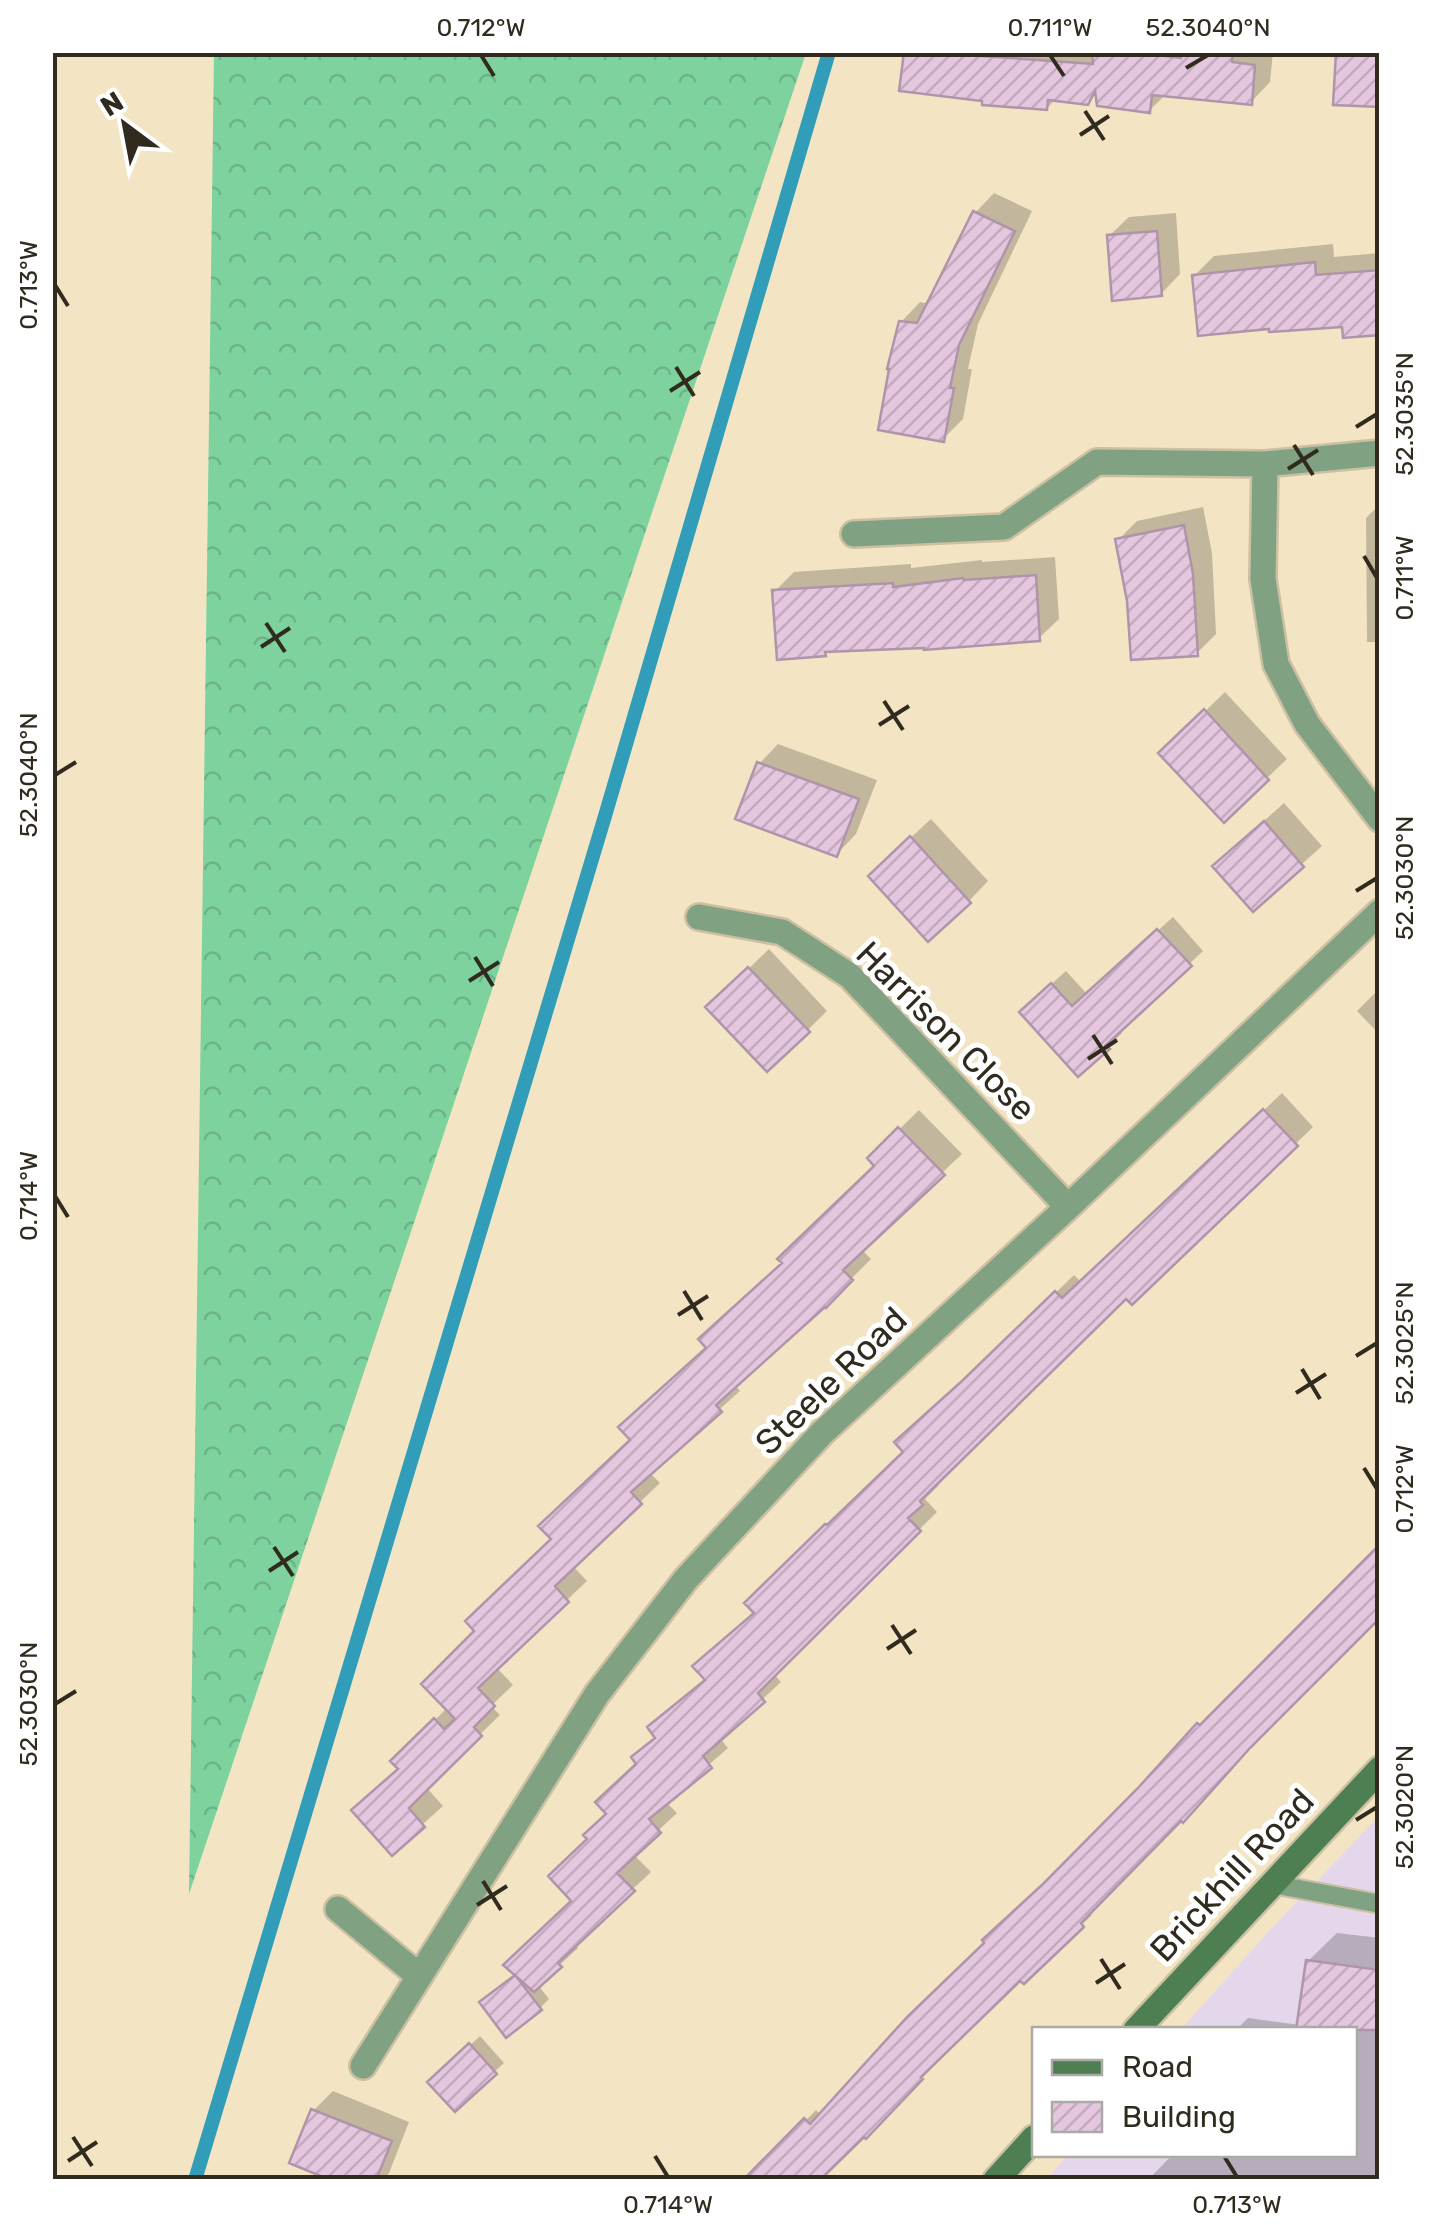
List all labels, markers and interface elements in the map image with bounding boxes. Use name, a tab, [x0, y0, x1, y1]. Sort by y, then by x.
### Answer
text: 0.712°W	[437, 13, 525, 42]
text: 0.711°W	[1008, 13, 1093, 42]
text: 52.3040°N	[1145, 13, 1271, 42]
north arrow	[75, 75, 175, 175]
text: N	[95, 85, 129, 124]
text: 0.713°W	[14, 240, 43, 330]
text: 52.3035°N	[1390, 352, 1419, 476]
text: 0.711°W	[1390, 536, 1419, 621]
text: 52.3040°N	[14, 712, 43, 838]
text: 52.3030°N	[1390, 816, 1419, 940]
street label: Harrison Close	[848, 933, 1044, 1129]
text: 0.714°W	[14, 1151, 43, 1241]
text: 52.3025°N	[1390, 1281, 1419, 1405]
street label: Steele Road	[747, 1298, 915, 1464]
text: 0.712°W	[1390, 1445, 1419, 1533]
text: 52.3030°N	[14, 1642, 43, 1766]
text: 52.3020°N	[1390, 1745, 1419, 1869]
street label: Brickhill Road	[1141, 1780, 1323, 1970]
legend	[1032, 2027, 1357, 2157]
text: Road	[1122, 2049, 1193, 2085]
text: Building	[1122, 2099, 1236, 2135]
text: 0.714°W	[623, 2190, 713, 2219]
text: 0.713°W	[1192, 2190, 1282, 2219]

